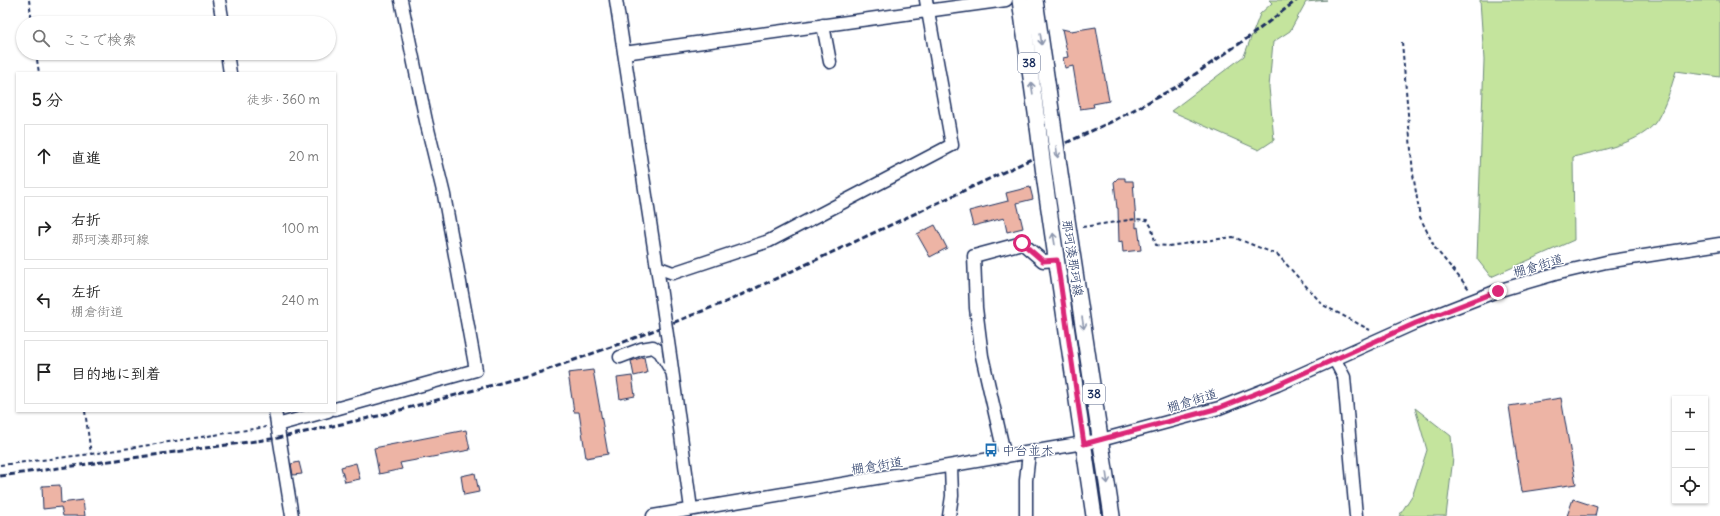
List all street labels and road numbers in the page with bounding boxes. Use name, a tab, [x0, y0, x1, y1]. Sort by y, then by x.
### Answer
road number: 38	[1018, 53, 1040, 73]
street label: 那珂湊那珂線	[1058, 218, 1087, 299]
street label: 棚倉街道	[1511, 250, 1565, 281]
road number: 38	[1083, 384, 1105, 404]
street label: 棚倉街道	[1165, 385, 1220, 416]
street label: 棚倉街道	[850, 453, 904, 478]

